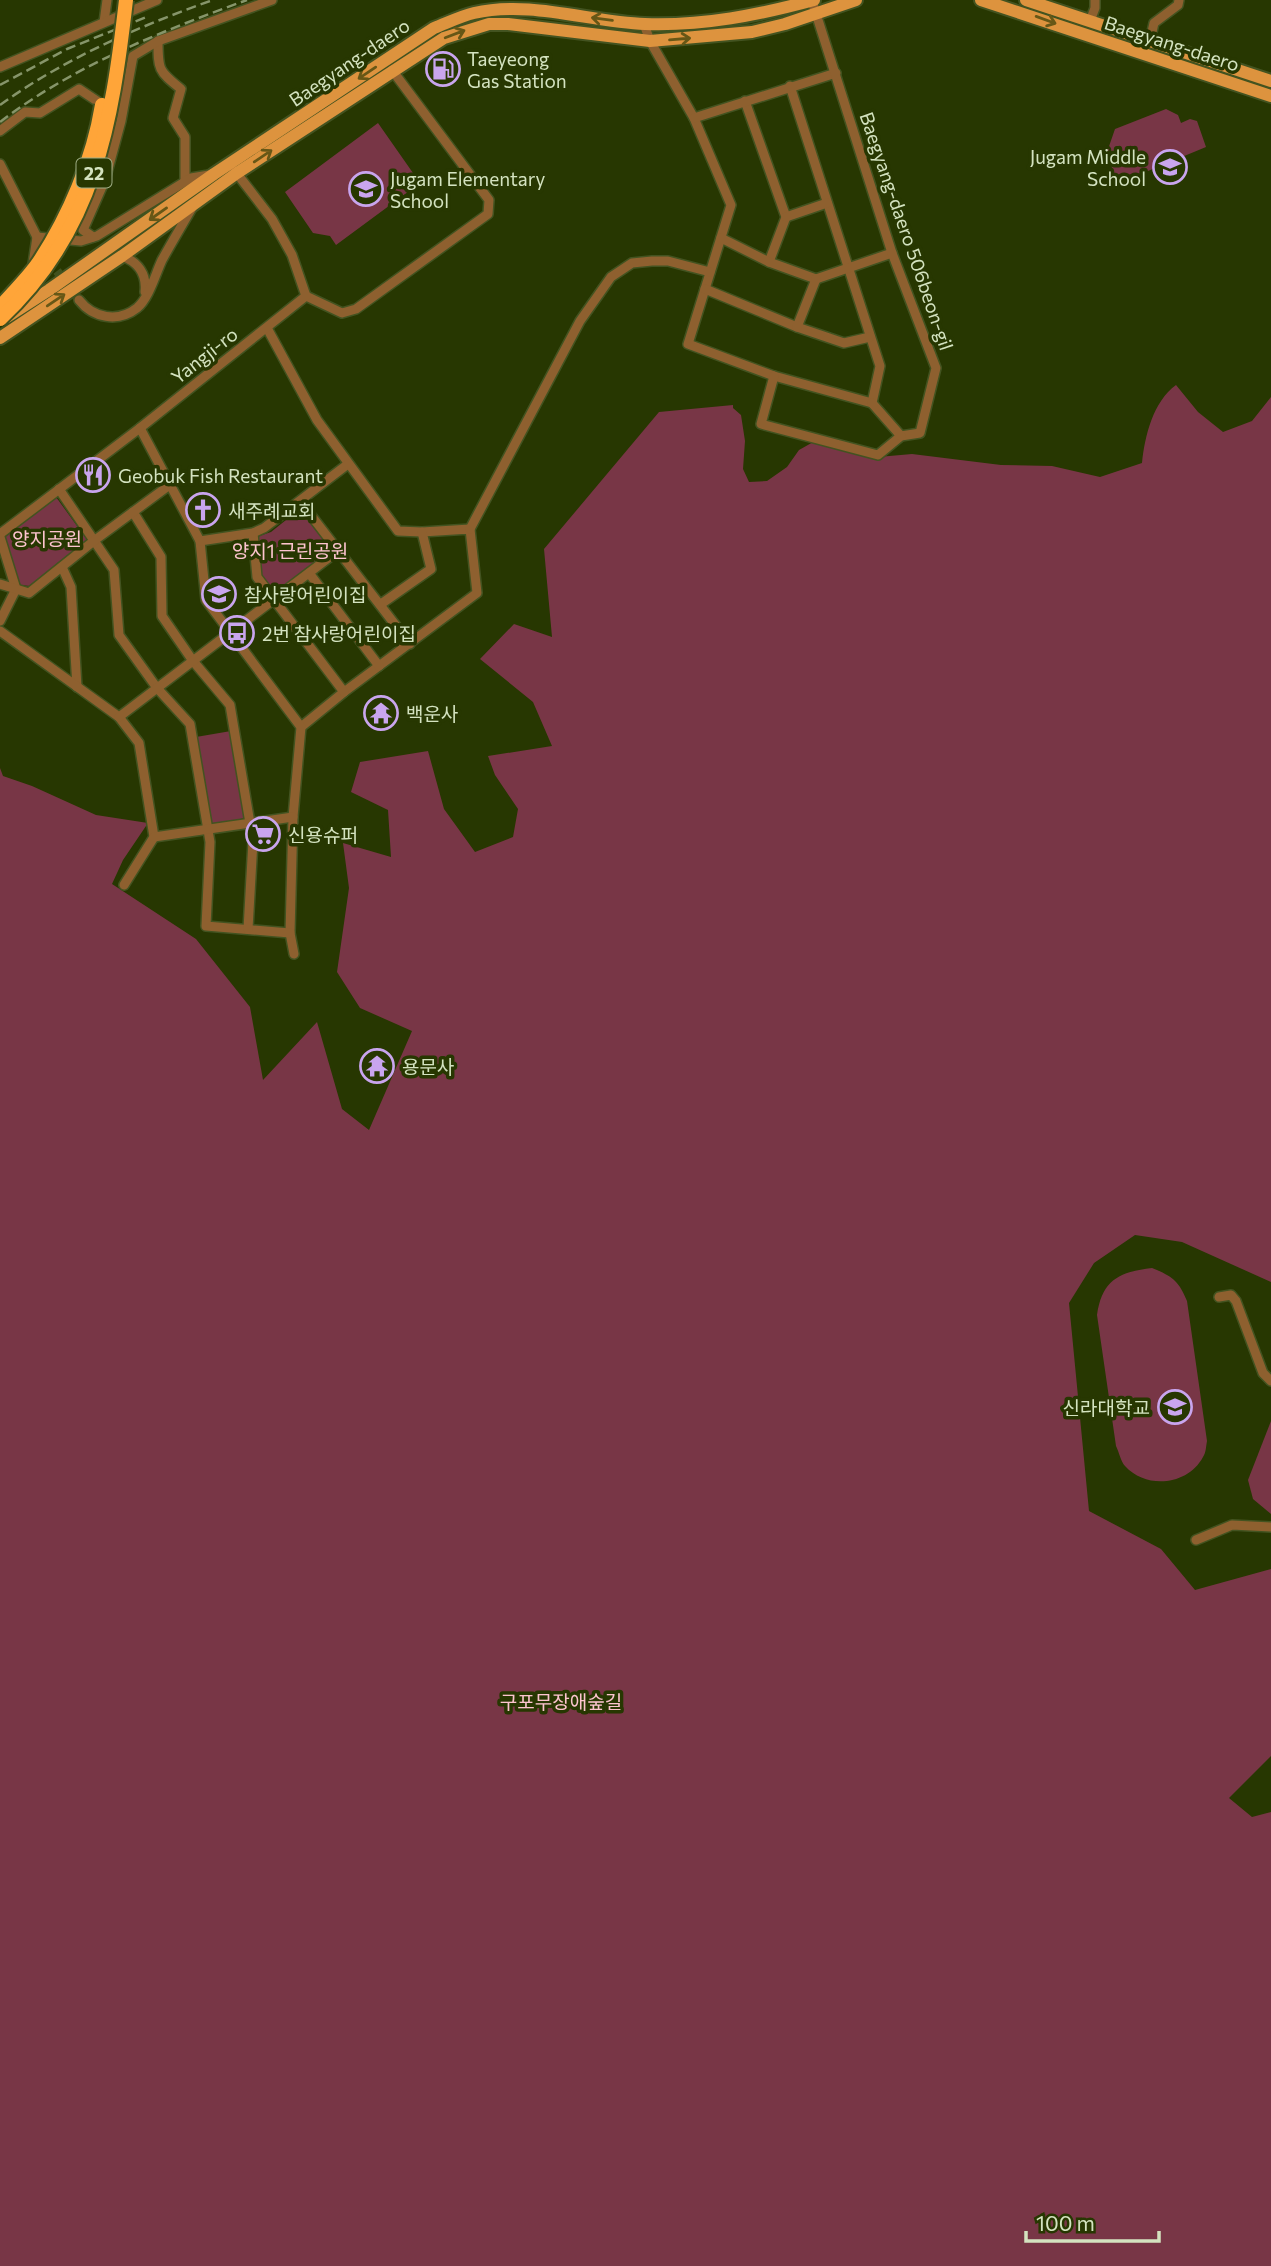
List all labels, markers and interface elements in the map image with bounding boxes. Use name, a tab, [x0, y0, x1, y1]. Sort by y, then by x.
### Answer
street label: Baegyang-daero	[1102, 10, 1242, 76]
one-way arrow	[591, 12, 614, 25]
street label: Baegyang-daero	[284, 13, 414, 111]
one-way arrow	[1034, 15, 1056, 28]
one-way arrow	[443, 26, 465, 39]
one-way arrow	[668, 32, 690, 45]
place label: Taeyeong Gas Station	[467, 47, 567, 92]
fuel station icon: Taeyeong Gas Station	[424, 50, 462, 88]
one-way arrow	[358, 66, 377, 80]
street label: Baegyang-daero 506beon-gil	[855, 109, 959, 353]
place label: Jugam Middle School	[1030, 145, 1146, 190]
one-way arrow	[253, 148, 272, 163]
school or university icon: Jugam Middle School	[1151, 148, 1189, 186]
road number: 22	[76, 158, 112, 188]
place label: Jugam Elementary School	[390, 167, 545, 212]
school or university icon: Jugam Elementary School	[347, 170, 385, 208]
one-way arrow	[149, 207, 168, 221]
one-way arrow	[46, 293, 66, 307]
street label: Yangji-ro	[166, 322, 242, 388]
restaurant icon: Geobuk Fish Restaurant	[74, 456, 112, 494]
place label: Geobuk Fish Restaurant	[118, 464, 323, 487]
church icon: 새주례교회	[184, 491, 222, 529]
place label: 새주례교회	[228, 499, 315, 522]
park label: 양지공원	[12, 527, 82, 550]
park label: 양지1 근린공원	[232, 539, 348, 562]
school or university icon: 참사랑어린이집	[200, 575, 238, 613]
place label: 참사랑어린이집	[244, 583, 366, 606]
bus stop icon: 2번 참사랑어린이집	[218, 614, 256, 652]
place label: 2번 참사랑어린이집	[262, 622, 416, 645]
temple icon: 백운사	[362, 694, 400, 732]
place label: 백운사	[406, 702, 458, 725]
supermarket icon: 신용슈퍼	[244, 815, 282, 853]
place label: 신용슈퍼	[288, 823, 358, 846]
temple icon: 용문사	[358, 1047, 396, 1085]
place label: 용문사	[402, 1055, 454, 1078]
school or university icon: 신라대학교	[1156, 1388, 1194, 1426]
place label: 신라대학교	[1063, 1396, 1150, 1419]
park label: 구포무장애숲길	[500, 1690, 622, 1713]
scale bar	[1026, 2200, 1159, 2244]
text: 100 m	[1036, 2210, 1095, 2235]

